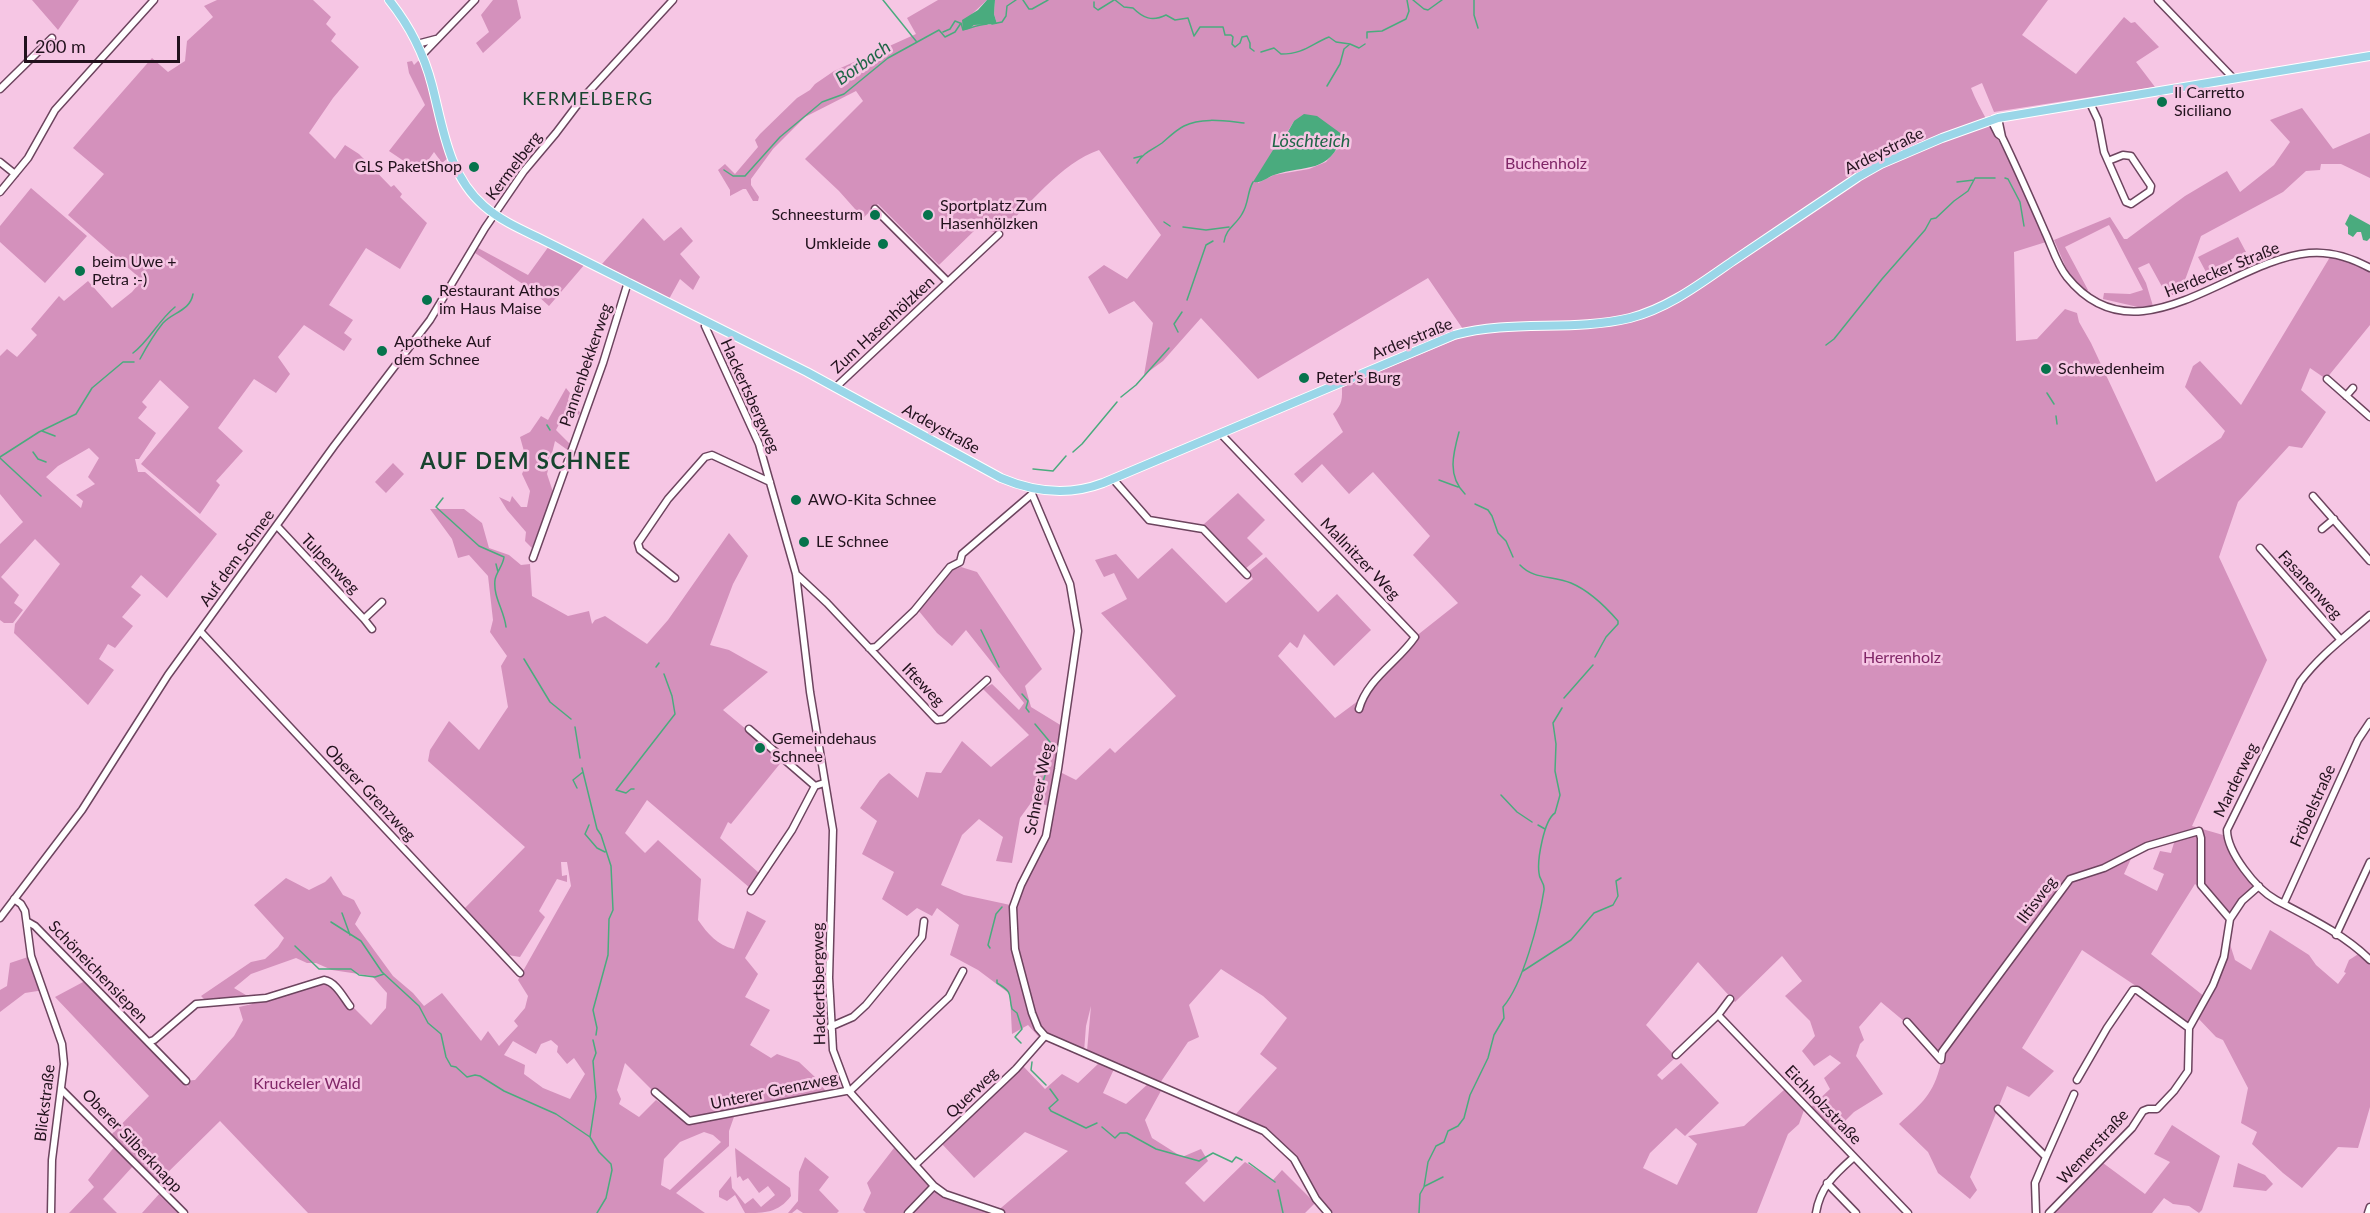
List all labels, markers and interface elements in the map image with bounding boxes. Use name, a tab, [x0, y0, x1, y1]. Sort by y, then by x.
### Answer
scale bar	[27, 24, 183, 62]
text: 200 m	[35, 35, 86, 57]
water label: Borbach	[831, 36, 895, 90]
place label: Il Carretto Siciliano	[2174, 83, 2245, 121]
district label: KERMELBERG	[522, 88, 654, 110]
marker: Il Carretto Siciliano	[2155, 95, 2169, 109]
street label: Ardeystraße	[1841, 124, 1927, 178]
street label: Kermelberg	[482, 128, 546, 204]
water label: Löschteich	[1272, 130, 1350, 152]
park label: Buchenholz	[1505, 154, 1587, 174]
place label: GLS PaketShop	[355, 157, 462, 177]
marker: GLS PaketShop	[467, 160, 481, 174]
place label: Sportplatz Zum Hasenhölzken	[940, 196, 1047, 234]
place label: Schneesturm	[771, 205, 863, 225]
marker: Schneesturm	[868, 208, 882, 222]
marker: Sportplatz Zum Hasenhölzken	[921, 208, 935, 222]
place label: Umkleide	[805, 234, 871, 254]
marker: Umkleide	[876, 237, 890, 251]
street label: Herdecker Straße	[2162, 238, 2282, 302]
place label: beim Uwe + Petra :-)	[92, 252, 177, 290]
marker: beim Uwe + Petra :-)	[73, 264, 87, 278]
street label: Zum Hasenhölzken	[828, 272, 938, 378]
place label: Restaurant Athos im Haus Maise	[439, 281, 560, 319]
marker: Restaurant Athos im Haus Maise	[420, 293, 434, 307]
street label: Pannenbekkerweg	[556, 301, 616, 429]
street label: Ardeystraße	[1369, 314, 1455, 364]
place label: Apotheke Auf dem Schnee	[394, 332, 491, 370]
street label: Hackertsbergweg	[716, 336, 784, 456]
marker: Apotheke Auf dem Schnee	[375, 344, 389, 358]
place label: Schwedenheim	[2058, 359, 2165, 379]
marker: Schwedenheim	[2039, 362, 2053, 376]
place label: Peter’s Burg	[1316, 368, 1401, 388]
marker: Peter’s Burg	[1297, 371, 1311, 385]
street label: Ardeystraße	[899, 400, 983, 458]
district label: AUF DEM SCHNEE	[420, 449, 632, 475]
place label: AWO-Kita Schnee	[808, 490, 937, 510]
marker: AWO-Kita Schnee	[789, 493, 803, 507]
street label: Auf dem Schnee	[195, 506, 279, 610]
street label: Mallnitzer Weg	[1316, 514, 1404, 604]
street label: Tulpenweg	[297, 530, 363, 598]
place label: LE Schnee	[816, 532, 889, 552]
marker: LE Schnee	[797, 535, 811, 549]
street label: Fasanenweg	[2274, 547, 2346, 623]
park label: Herrenholz	[1863, 648, 1941, 668]
street label: Ifteweg	[898, 659, 948, 711]
place label: Gemeindehaus Schnee	[772, 729, 877, 767]
street label: Marderweg	[2210, 740, 2262, 820]
street label: Oberer Grenzweg	[320, 741, 420, 845]
marker: Gemeindehaus Schnee	[753, 741, 767, 755]
street label: Schneer Weg	[1021, 741, 1057, 837]
street label: Fröbelstraße	[2286, 762, 2340, 850]
street label: Iltisweg	[2013, 873, 2061, 927]
street label: Schöneichensiepen	[44, 917, 152, 1027]
street label: Hackertsbergweg	[808, 922, 830, 1046]
street label: Eichholzstraße	[1780, 1061, 1866, 1149]
street label: Blickstraße	[31, 1063, 59, 1143]
street label: Querweg	[942, 1063, 1002, 1123]
street label: Unterer Grenzweg	[709, 1068, 839, 1114]
park label: Kruckeler Wald	[253, 1074, 361, 1094]
street label: Oberer Silberknapp	[78, 1085, 186, 1197]
street label: Wemerstraße	[2053, 1106, 2133, 1188]

